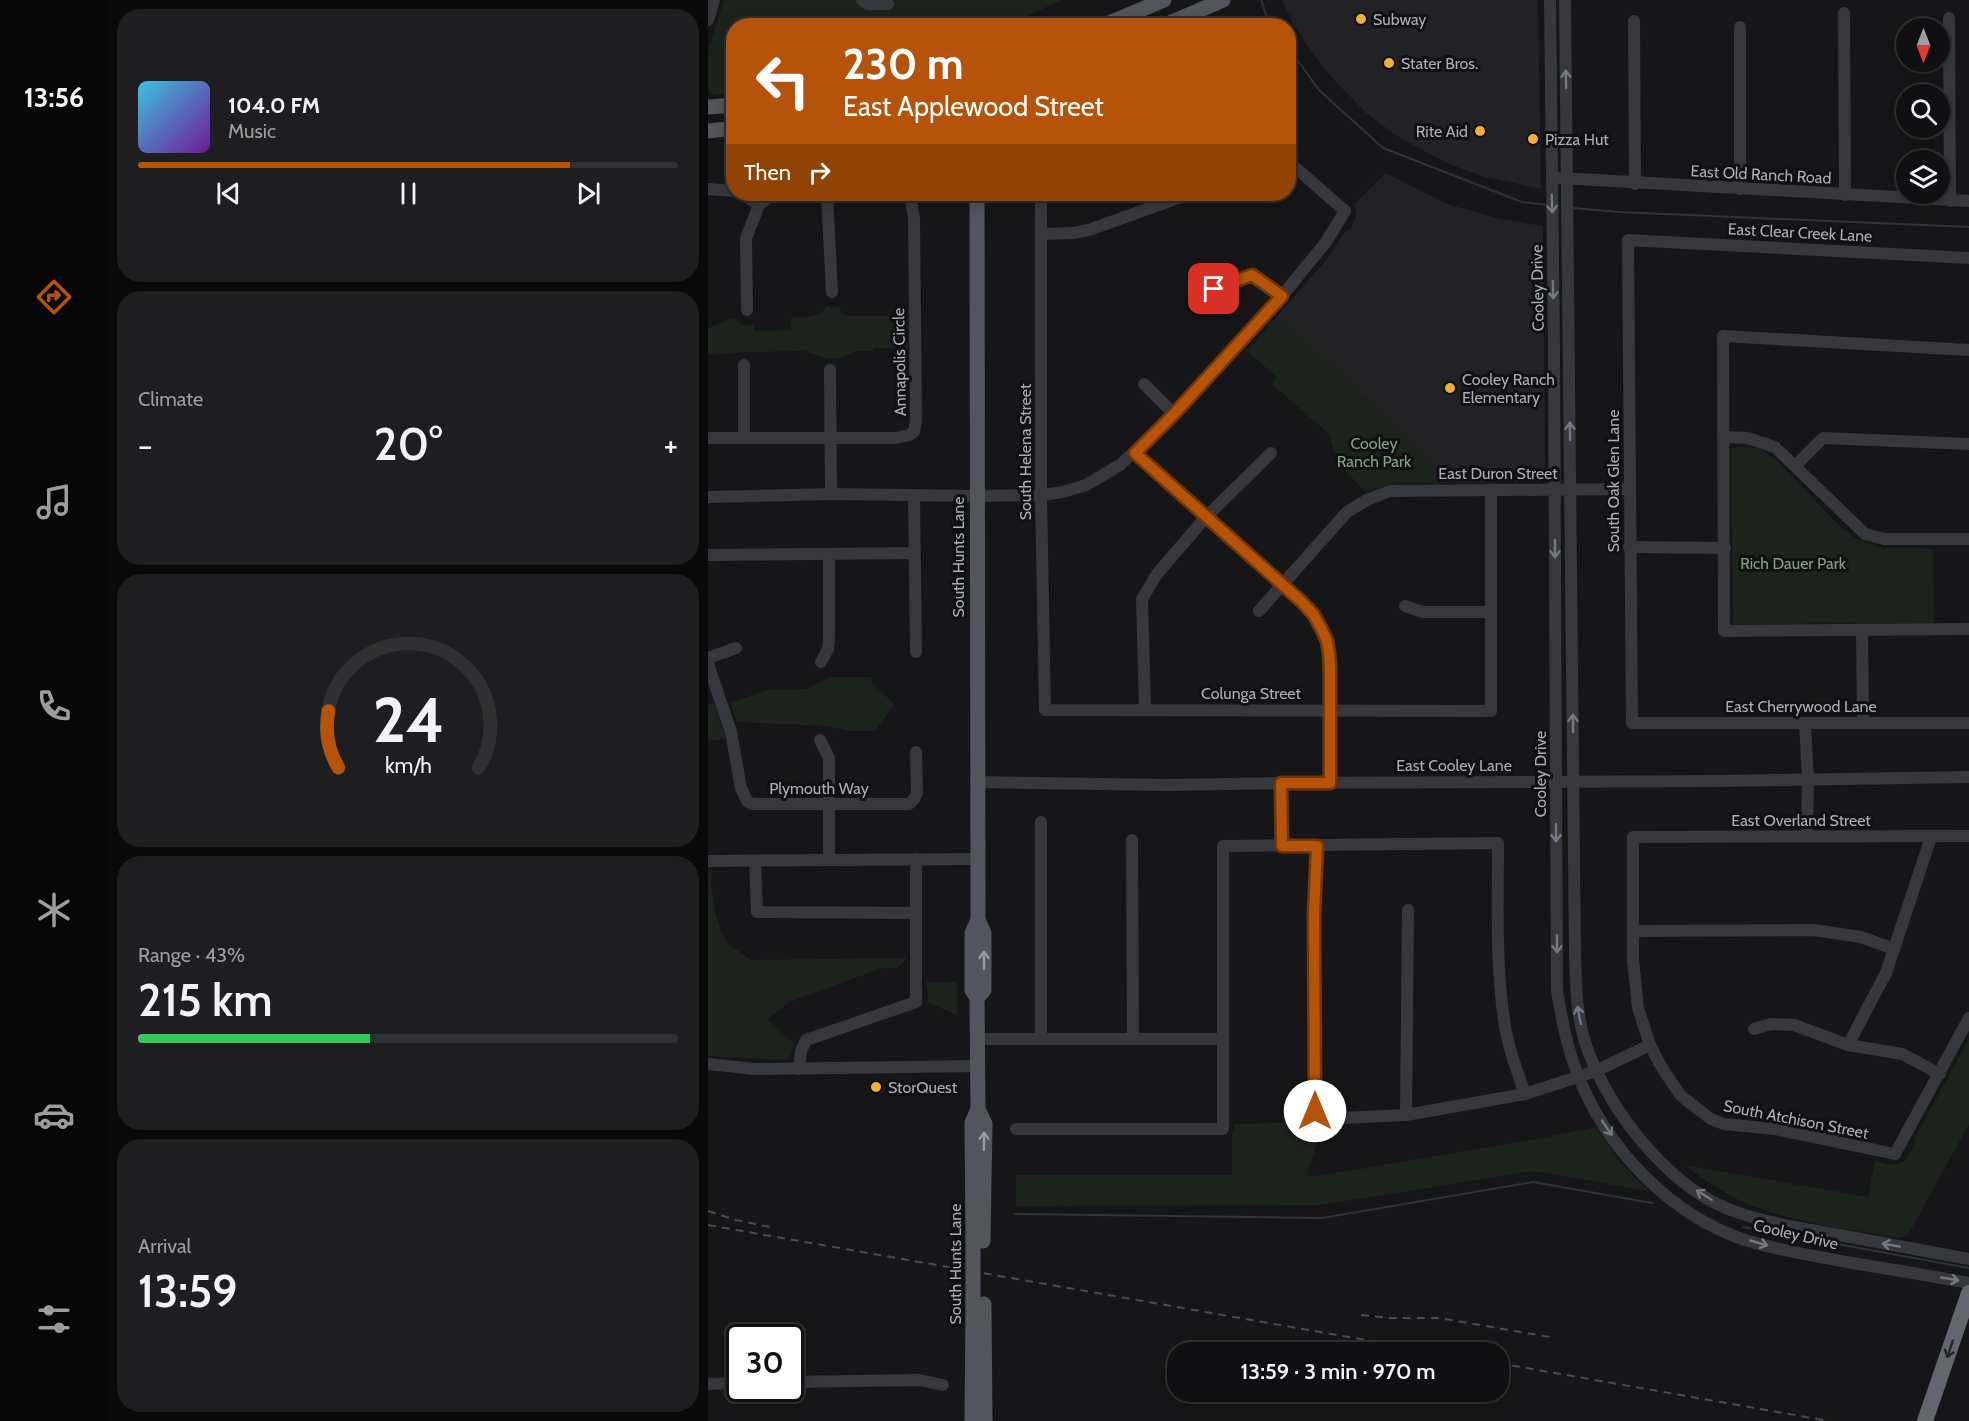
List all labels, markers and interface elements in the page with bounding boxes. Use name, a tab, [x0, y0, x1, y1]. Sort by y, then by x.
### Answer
place label: Subway	[1373, 10, 1426, 29]
marker: Subway	[1354, 12, 1368, 26]
north arrow	[1896, 18, 1950, 72]
map controls	[1896, 18, 1950, 204]
text: 230 m	[843, 38, 963, 90]
icon: left	[744, 42, 822, 120]
place label: Stater Bros.	[1401, 54, 1478, 73]
marker: Stater Bros.	[1382, 56, 1396, 70]
one-way arrow	[1560, 69, 1572, 89]
text: 13:56	[24, 81, 84, 114]
button: search	[1896, 84, 1950, 138]
text: East Applewood Street	[843, 90, 1104, 123]
text: 104.0 FM	[228, 92, 320, 119]
text: Music	[228, 119, 276, 143]
place label: Rite Aid	[1416, 122, 1468, 141]
marker: Rite Aid	[1473, 124, 1487, 138]
place label: Pizza Hut	[1545, 130, 1609, 149]
marker: Pizza Hut	[1526, 132, 1540, 146]
button: layers	[1896, 150, 1950, 204]
icon: right	[803, 156, 836, 189]
text: Then	[744, 159, 791, 186]
street label: East Old Ranch Road	[1690, 161, 1832, 188]
icon: previous	[212, 177, 245, 210]
icon: pause	[392, 177, 425, 210]
icon: next	[572, 177, 605, 210]
one-way arrow	[1546, 194, 1557, 214]
street label: East Clear Creek Lane	[1727, 219, 1873, 246]
street label: Cooley Drive	[1527, 245, 1548, 331]
pin	[1188, 263, 1239, 314]
icon: arrive	[1197, 272, 1230, 305]
icon: directions	[33, 276, 75, 318]
one-way arrow	[1547, 279, 1559, 299]
street label: Annapolis Circle	[889, 308, 910, 416]
place label: Cooley Ranch Elementary	[1462, 370, 1555, 407]
marker: Cooley Ranch Elementary	[1443, 381, 1457, 395]
street label: South Helena Street	[1016, 383, 1035, 520]
text: Climate	[138, 387, 203, 411]
street label: South Oak Glen Lane	[1604, 410, 1623, 552]
text: 20°	[374, 417, 442, 471]
one-way arrow	[1565, 422, 1576, 442]
text: −	[138, 425, 153, 465]
text: +	[663, 425, 678, 465]
park label: Cooley Ranch Park	[1337, 434, 1412, 471]
street label: East Duron Street	[1438, 464, 1558, 483]
icon: music	[33, 481, 75, 523]
street label: South Hunts Lane	[949, 497, 968, 617]
one-way arrow	[1549, 538, 1561, 558]
park label: Rich Dauer Park	[1740, 554, 1847, 573]
text: 24	[372, 682, 444, 758]
street label: Colunga Street	[1201, 684, 1302, 703]
icon: phone	[33, 685, 75, 727]
street label: East Cherrywood Lane	[1725, 697, 1877, 716]
one-way arrow	[1567, 714, 1579, 734]
street label: Cooley Drive	[1531, 731, 1550, 817]
text: km/h	[385, 752, 431, 778]
street label: East Cooley Lane	[1396, 756, 1512, 775]
street label: Plymouth Way	[769, 779, 869, 798]
street label: East Overland Street	[1731, 811, 1871, 830]
one-way arrow	[1550, 823, 1562, 843]
icon: climate	[33, 889, 75, 931]
one-way arrow	[1551, 933, 1563, 953]
text: Range · 43%	[138, 943, 245, 967]
one-way arrow	[978, 950, 990, 970]
text: 215 km	[138, 973, 272, 1027]
one-way arrow	[1573, 1006, 1584, 1025]
place label: StorQuest	[888, 1078, 958, 1097]
position arrow	[1283, 1079, 1347, 1143]
marker: StorQuest	[869, 1080, 883, 1094]
icon: car	[33, 1094, 75, 1136]
street label: South Atchison Street	[1722, 1096, 1871, 1143]
one-way arrow	[1601, 1120, 1613, 1136]
one-way arrow	[978, 1131, 990, 1151]
one-way arrow	[1696, 1189, 1713, 1201]
street label: South Hunts Lane	[946, 1204, 965, 1324]
street label: Cooley Drive	[1752, 1215, 1840, 1253]
text: Arrival	[138, 1234, 191, 1258]
one-way arrow	[1749, 1238, 1768, 1250]
one-way arrow	[1881, 1239, 1901, 1250]
text: 13:59	[138, 1264, 238, 1318]
one-way arrow	[1940, 1274, 1960, 1285]
icon: filters	[33, 1298, 75, 1340]
speed limit sign: 30	[726, 1324, 804, 1402]
one-way arrow	[1943, 1339, 1954, 1358]
text: 13:59 · 3 min · 970 m	[1240, 1358, 1436, 1385]

